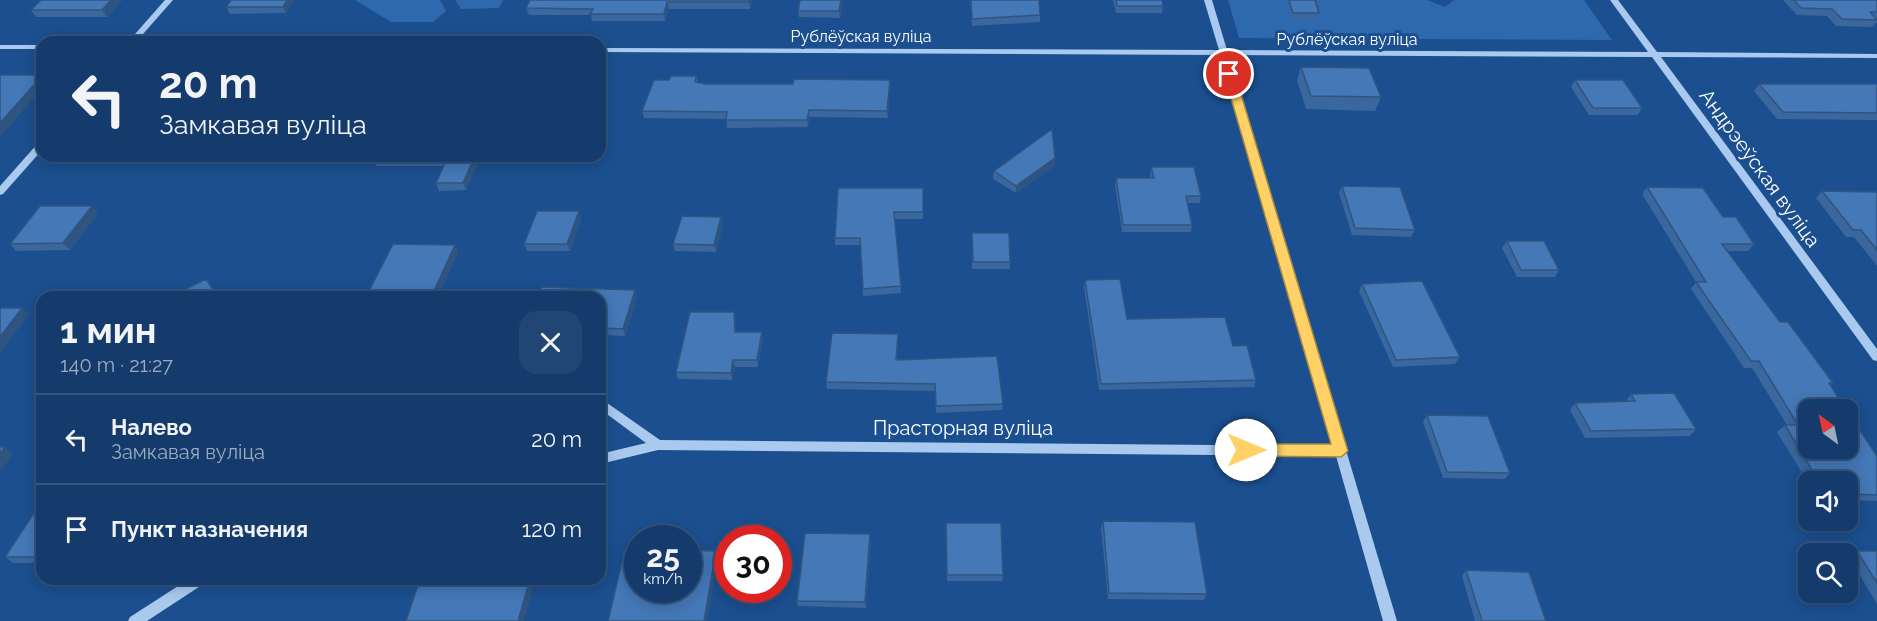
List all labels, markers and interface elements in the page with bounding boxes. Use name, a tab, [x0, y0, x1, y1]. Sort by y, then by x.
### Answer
street label: Рублёўская вуліца	[791, 27, 931, 46]
street label: Рублёўская вуліца	[1277, 30, 1417, 49]
pin	[1203, 48, 1254, 99]
icon: arrive	[1212, 57, 1245, 90]
text: 20 m	[159, 59, 258, 108]
icon: left	[60, 60, 138, 138]
street label: Андрэеўская вуліца	[1695, 84, 1825, 252]
text: Замкавая вуліца	[159, 109, 367, 140]
text: 1 мин	[60, 309, 156, 351]
button: close	[519, 311, 582, 374]
text: 140 m · 21:27	[60, 353, 173, 377]
north arrow	[1798, 399, 1858, 459]
map controls	[1798, 399, 1858, 603]
text: Налево	[111, 414, 192, 440]
street label: Прасторная вуліца	[873, 416, 1053, 440]
position arrow	[1214, 418, 1278, 482]
icon: left	[60, 423, 93, 456]
text: 20 m	[531, 426, 582, 452]
text: Замкавая вуліца	[111, 440, 265, 464]
button: sound	[1798, 471, 1858, 531]
icon: arrive	[60, 513, 93, 546]
text: Пункт назначения	[111, 516, 308, 542]
text: 120 m	[522, 516, 582, 542]
speed limit sign: 30	[714, 525, 792, 603]
text: 25	[646, 539, 680, 574]
button: search	[1798, 543, 1858, 603]
text: km/h	[643, 570, 683, 588]

